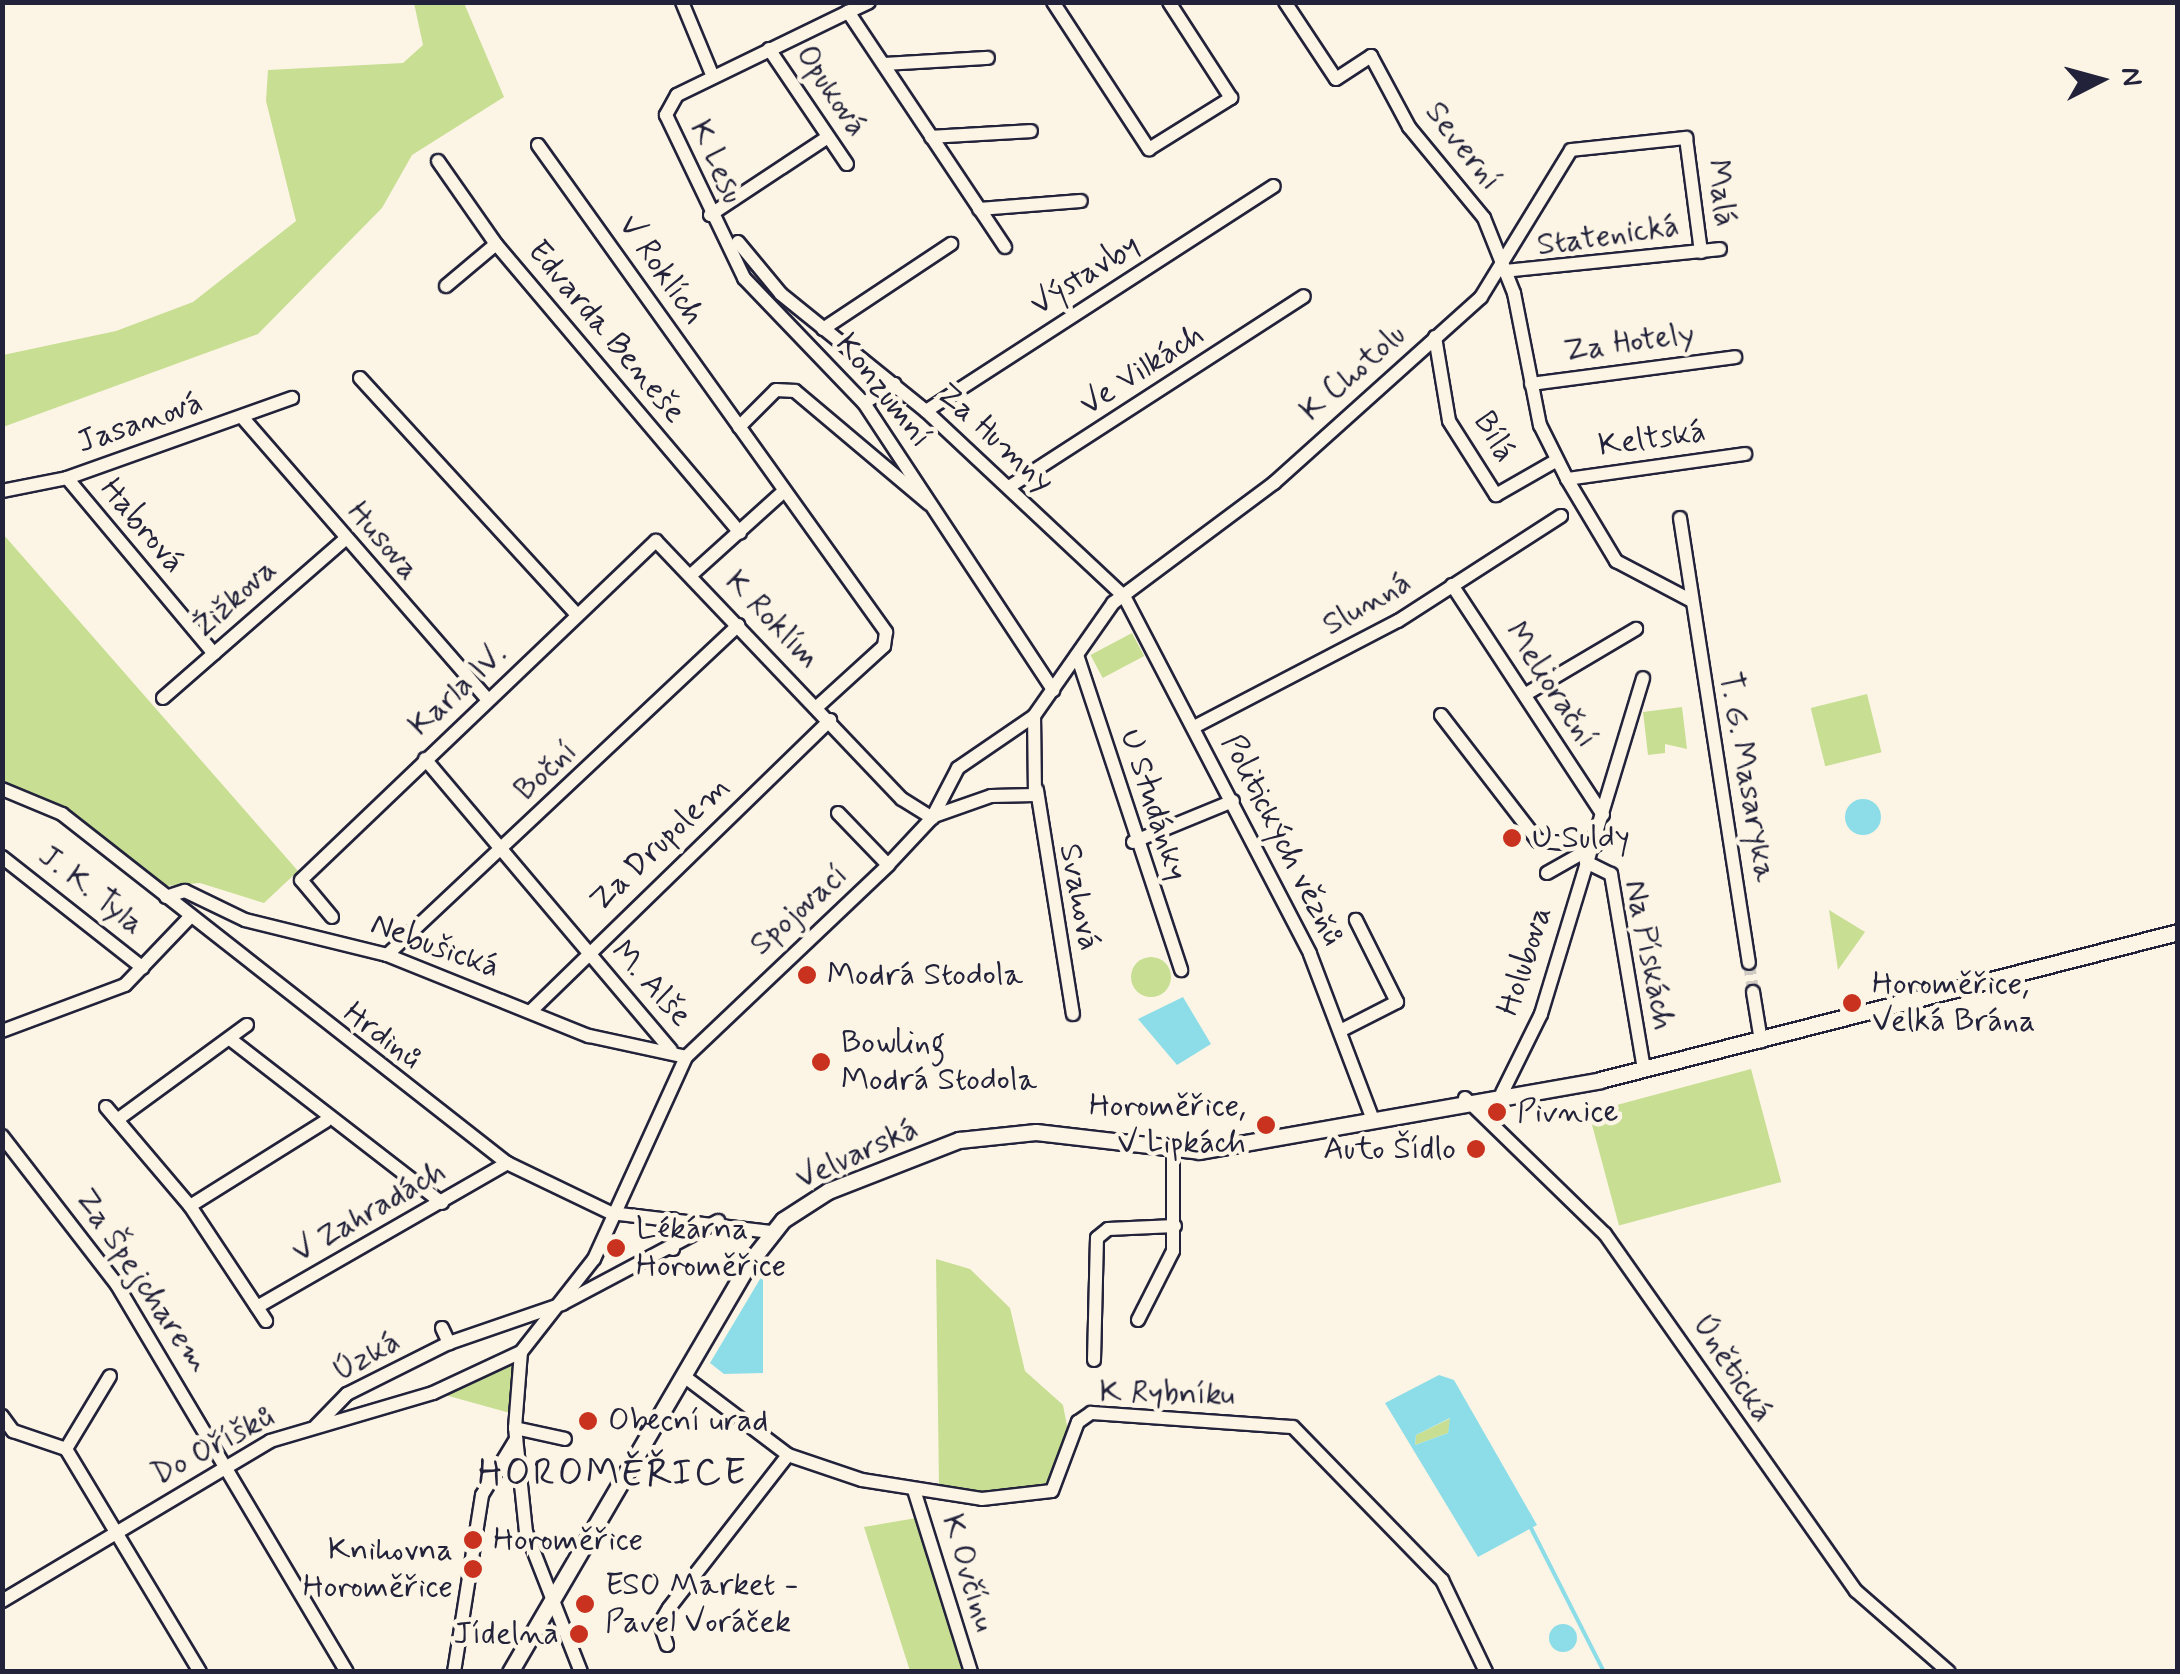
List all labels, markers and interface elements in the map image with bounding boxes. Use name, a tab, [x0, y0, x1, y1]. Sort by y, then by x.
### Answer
north arrow	[2050, 30, 2150, 130]
street label: Opuková	[786, 38, 876, 144]
text: N	[2111, 66, 2150, 88]
street label: Severní	[1416, 94, 1510, 198]
street label: K Lesu	[679, 112, 753, 212]
street label: Malá	[1698, 157, 1744, 229]
street label: V Roklích	[609, 207, 713, 333]
street label: Statenická	[1535, 207, 1681, 265]
street label: Výstavby	[1023, 226, 1147, 324]
street label: Edvarda Beneše	[521, 235, 691, 429]
street label: K Chotolu	[1291, 314, 1415, 432]
street label: Ve Vilkách	[1072, 315, 1212, 425]
street label: Za Hotely	[1562, 315, 1696, 371]
street label: Konzumní	[827, 326, 939, 456]
street label: Za Humny	[924, 372, 1066, 504]
street label: Jasanová	[72, 384, 208, 462]
street label: Bílá	[1464, 405, 1524, 469]
street label: Keltská	[1596, 412, 1708, 466]
street label: Habrová	[91, 471, 193, 581]
street label: Husova	[338, 494, 428, 588]
street label: Žižkova	[185, 551, 285, 645]
street label: K Roklím	[716, 563, 828, 677]
street label: Slunná	[1316, 563, 1418, 645]
street label: Meliorační	[1496, 615, 1606, 755]
street label: Karla IV.	[398, 633, 518, 747]
street label: T. G. Masaryka	[1710, 669, 1784, 885]
street label: U Studánky	[1111, 724, 1195, 886]
street label: Politických vězňů	[1212, 728, 1352, 952]
street label: Boční	[507, 732, 585, 810]
street label: Za Drupolem	[583, 768, 737, 920]
place label: U Suldy	[1532, 819, 1633, 857]
marker: U Suldy	[1501, 827, 1523, 849]
street label: J. K. Tyla	[31, 837, 151, 943]
street label: Svahová	[1050, 840, 1108, 954]
street label: Spojovací	[742, 856, 856, 964]
street label: Na Pískách	[1616, 876, 1682, 1034]
street label: Holubova	[1489, 901, 1561, 1021]
street label: Nebušická	[365, 905, 505, 987]
street label: M. Alše	[602, 933, 700, 1035]
place label: Modrá Stodola	[827, 956, 1023, 994]
marker: Modrá Stodola	[796, 964, 818, 986]
place label: Horoměřice, Velká Brána	[1872, 966, 2035, 1041]
marker: Horoměřice, Velká Brána	[1841, 992, 1863, 1014]
street label: Hrdinů	[335, 994, 429, 1078]
place label: Bowling Modrá Stodola	[841, 1025, 1037, 1100]
marker: Bowling Modrá Stodola	[810, 1051, 832, 1073]
place label: Horoměřice, V Lipkách	[1089, 1088, 1246, 1163]
place label: Pivnice	[1517, 1093, 1618, 1131]
marker: Pivnice	[1486, 1101, 1508, 1123]
street label: Velvarská	[790, 1110, 924, 1198]
marker: Horoměřice, V Lipkách	[1255, 1114, 1277, 1136]
place label: Auto Šídlo	[1323, 1130, 1456, 1168]
marker: Auto Šídlo	[1465, 1138, 1487, 1160]
street label: V Zahradách	[283, 1151, 455, 1273]
street label: Za Špejcharem	[66, 1181, 218, 1381]
place label: Lékárna Horoměřice	[636, 1211, 786, 1286]
marker: Lékárna Horoměřice	[605, 1237, 627, 1259]
street label: Únětická	[1683, 1306, 1781, 1430]
street label: Úzká	[325, 1323, 407, 1391]
street label: K Rybníku	[1098, 1374, 1236, 1414]
street label: Do Oříšků	[145, 1398, 281, 1494]
place label: Obecní urad	[608, 1402, 768, 1440]
marker: Obecní urad	[577, 1410, 599, 1432]
district label: HOROMĚŘICE	[477, 1451, 749, 1497]
street label: K Ovčínu	[932, 1510, 1004, 1636]
place label: Horoměřice	[493, 1521, 643, 1559]
marker: Horoměřice	[462, 1529, 484, 1551]
place label: Knihovna Horoměřice	[303, 1532, 453, 1607]
marker: Knihovna Horoměřice	[462, 1558, 484, 1580]
place label: ESO Market - Pavel Voráček	[605, 1567, 799, 1642]
marker: ESO Market - Pavel Voráček	[574, 1593, 596, 1615]
place label: Jídelna	[454, 1615, 559, 1653]
marker: Jídelna	[568, 1623, 590, 1645]

